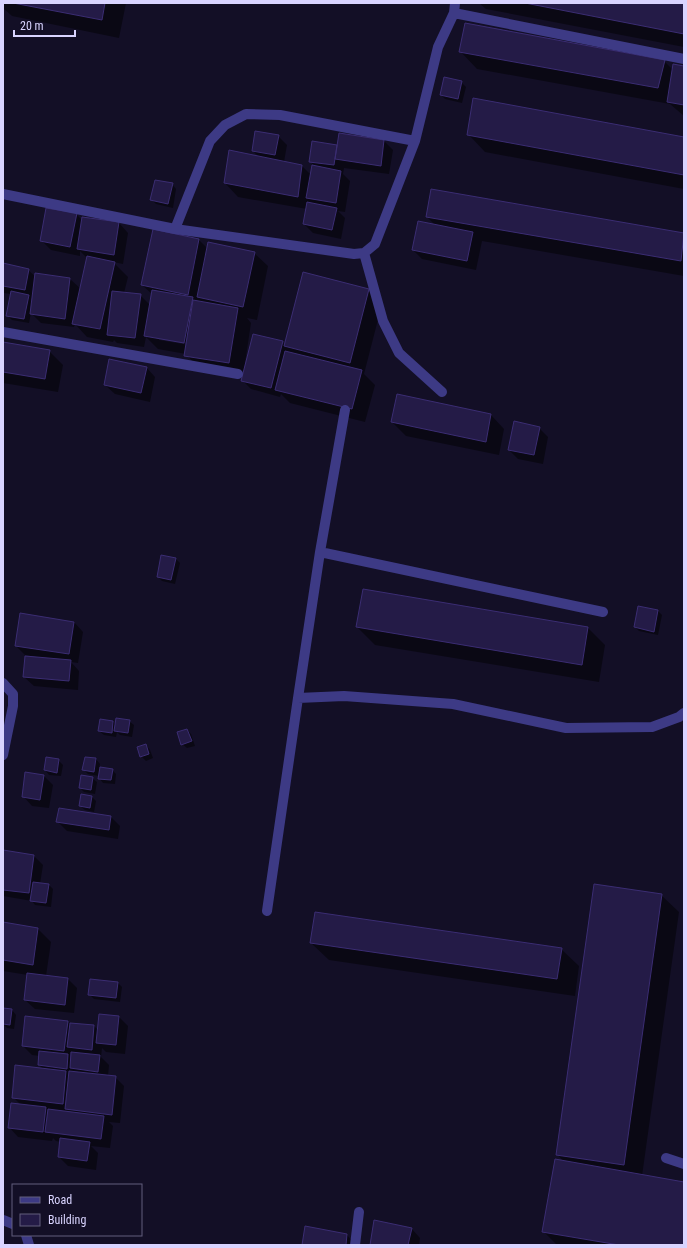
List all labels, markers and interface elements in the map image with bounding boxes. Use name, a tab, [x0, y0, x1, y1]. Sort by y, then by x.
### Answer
scale bar	[14, 12, 75, 38]
text: 20 m	[20, 19, 44, 33]
legend	[12, 1184, 142, 1236]
text: Road	[48, 1193, 72, 1207]
text: Building	[48, 1213, 86, 1227]

